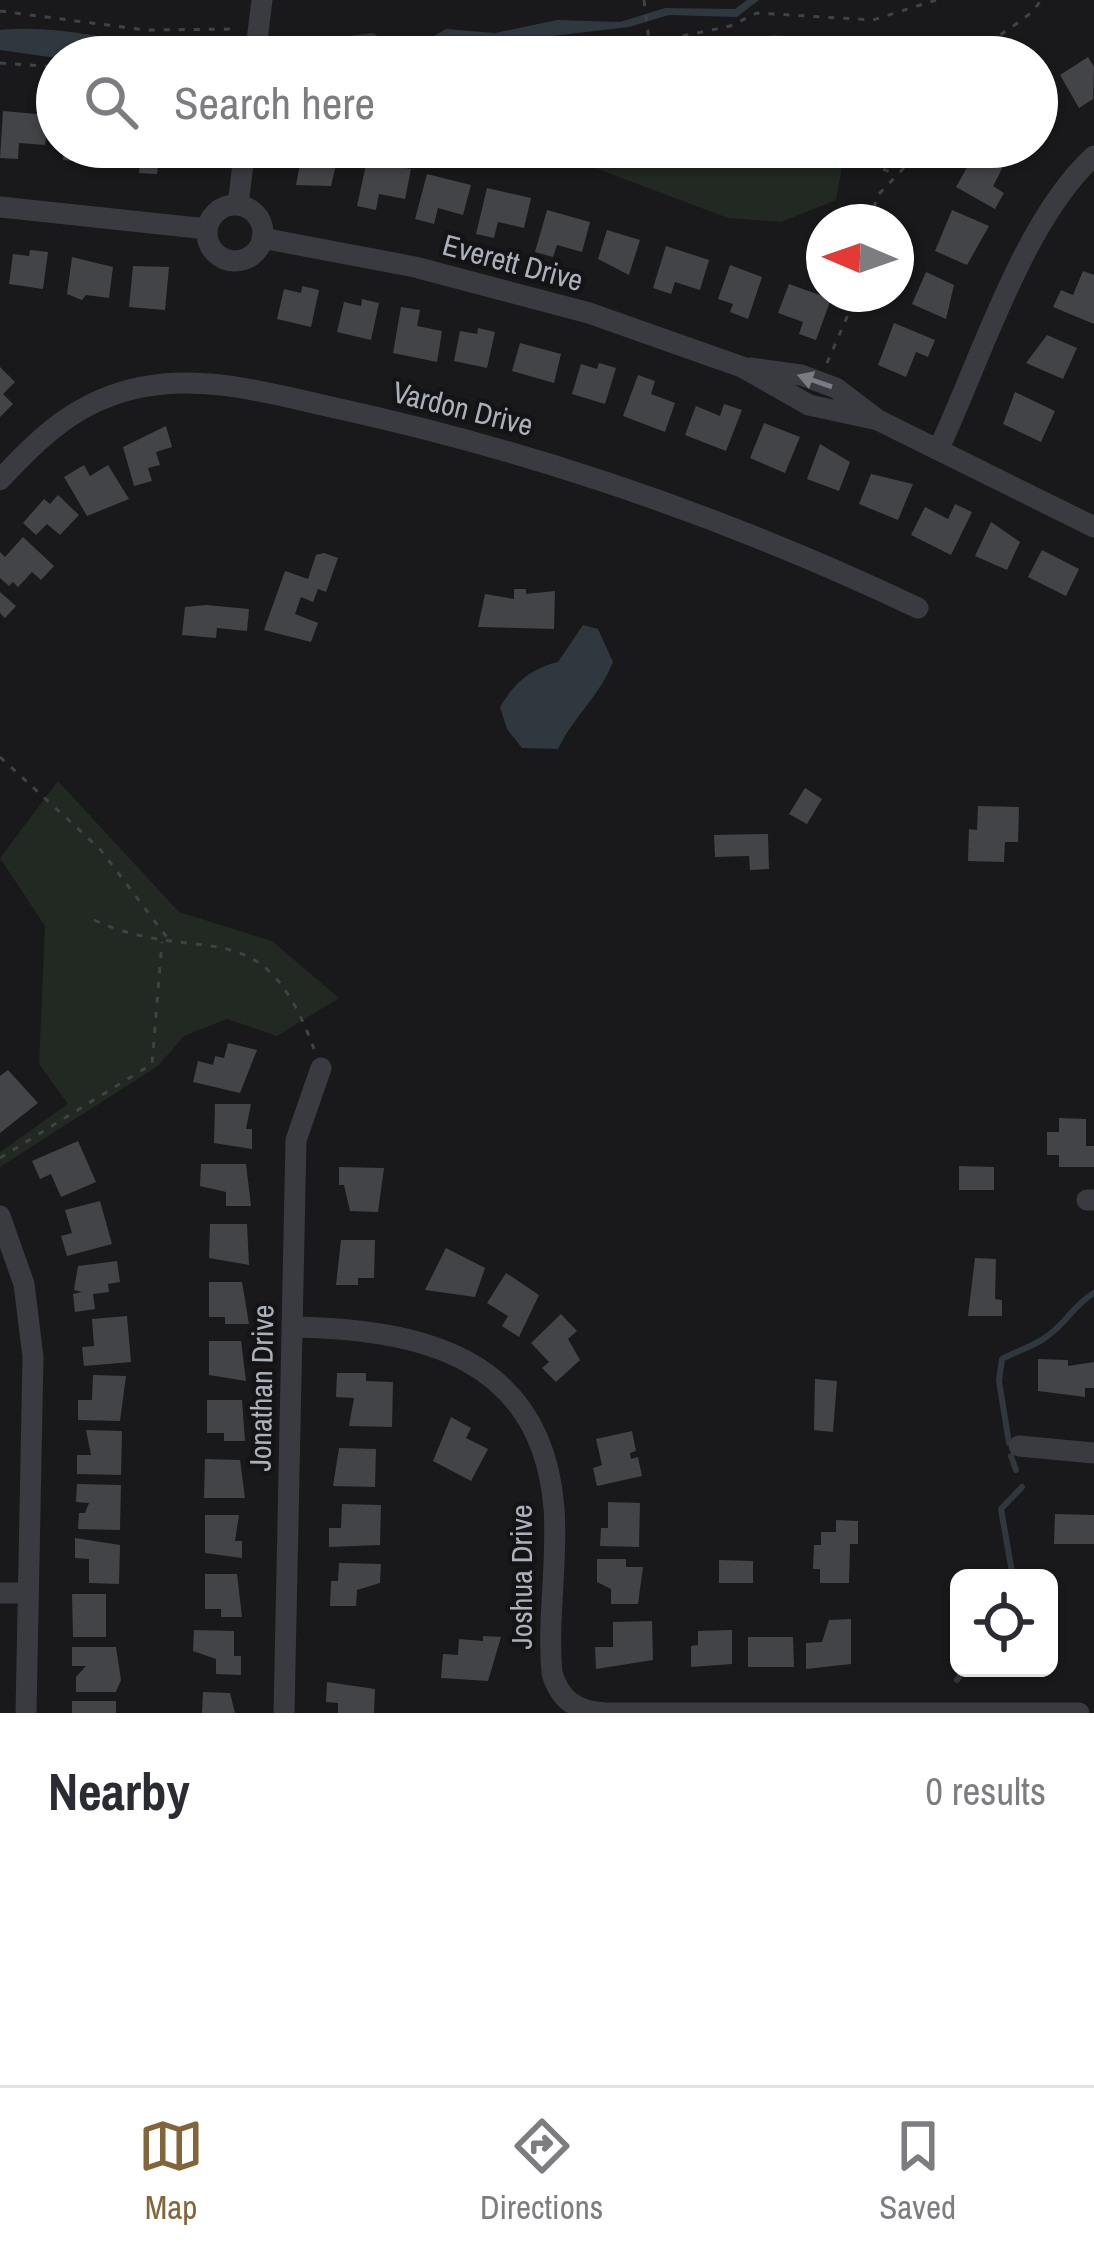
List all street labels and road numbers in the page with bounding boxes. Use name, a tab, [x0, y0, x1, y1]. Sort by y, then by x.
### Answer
street label: Everett Drive	[438, 224, 588, 300]
street label: Vardon Drive	[389, 371, 537, 445]
street label: Jonathan Drive	[240, 1304, 282, 1472]
street label: Joshua Drive	[501, 1505, 541, 1649]

